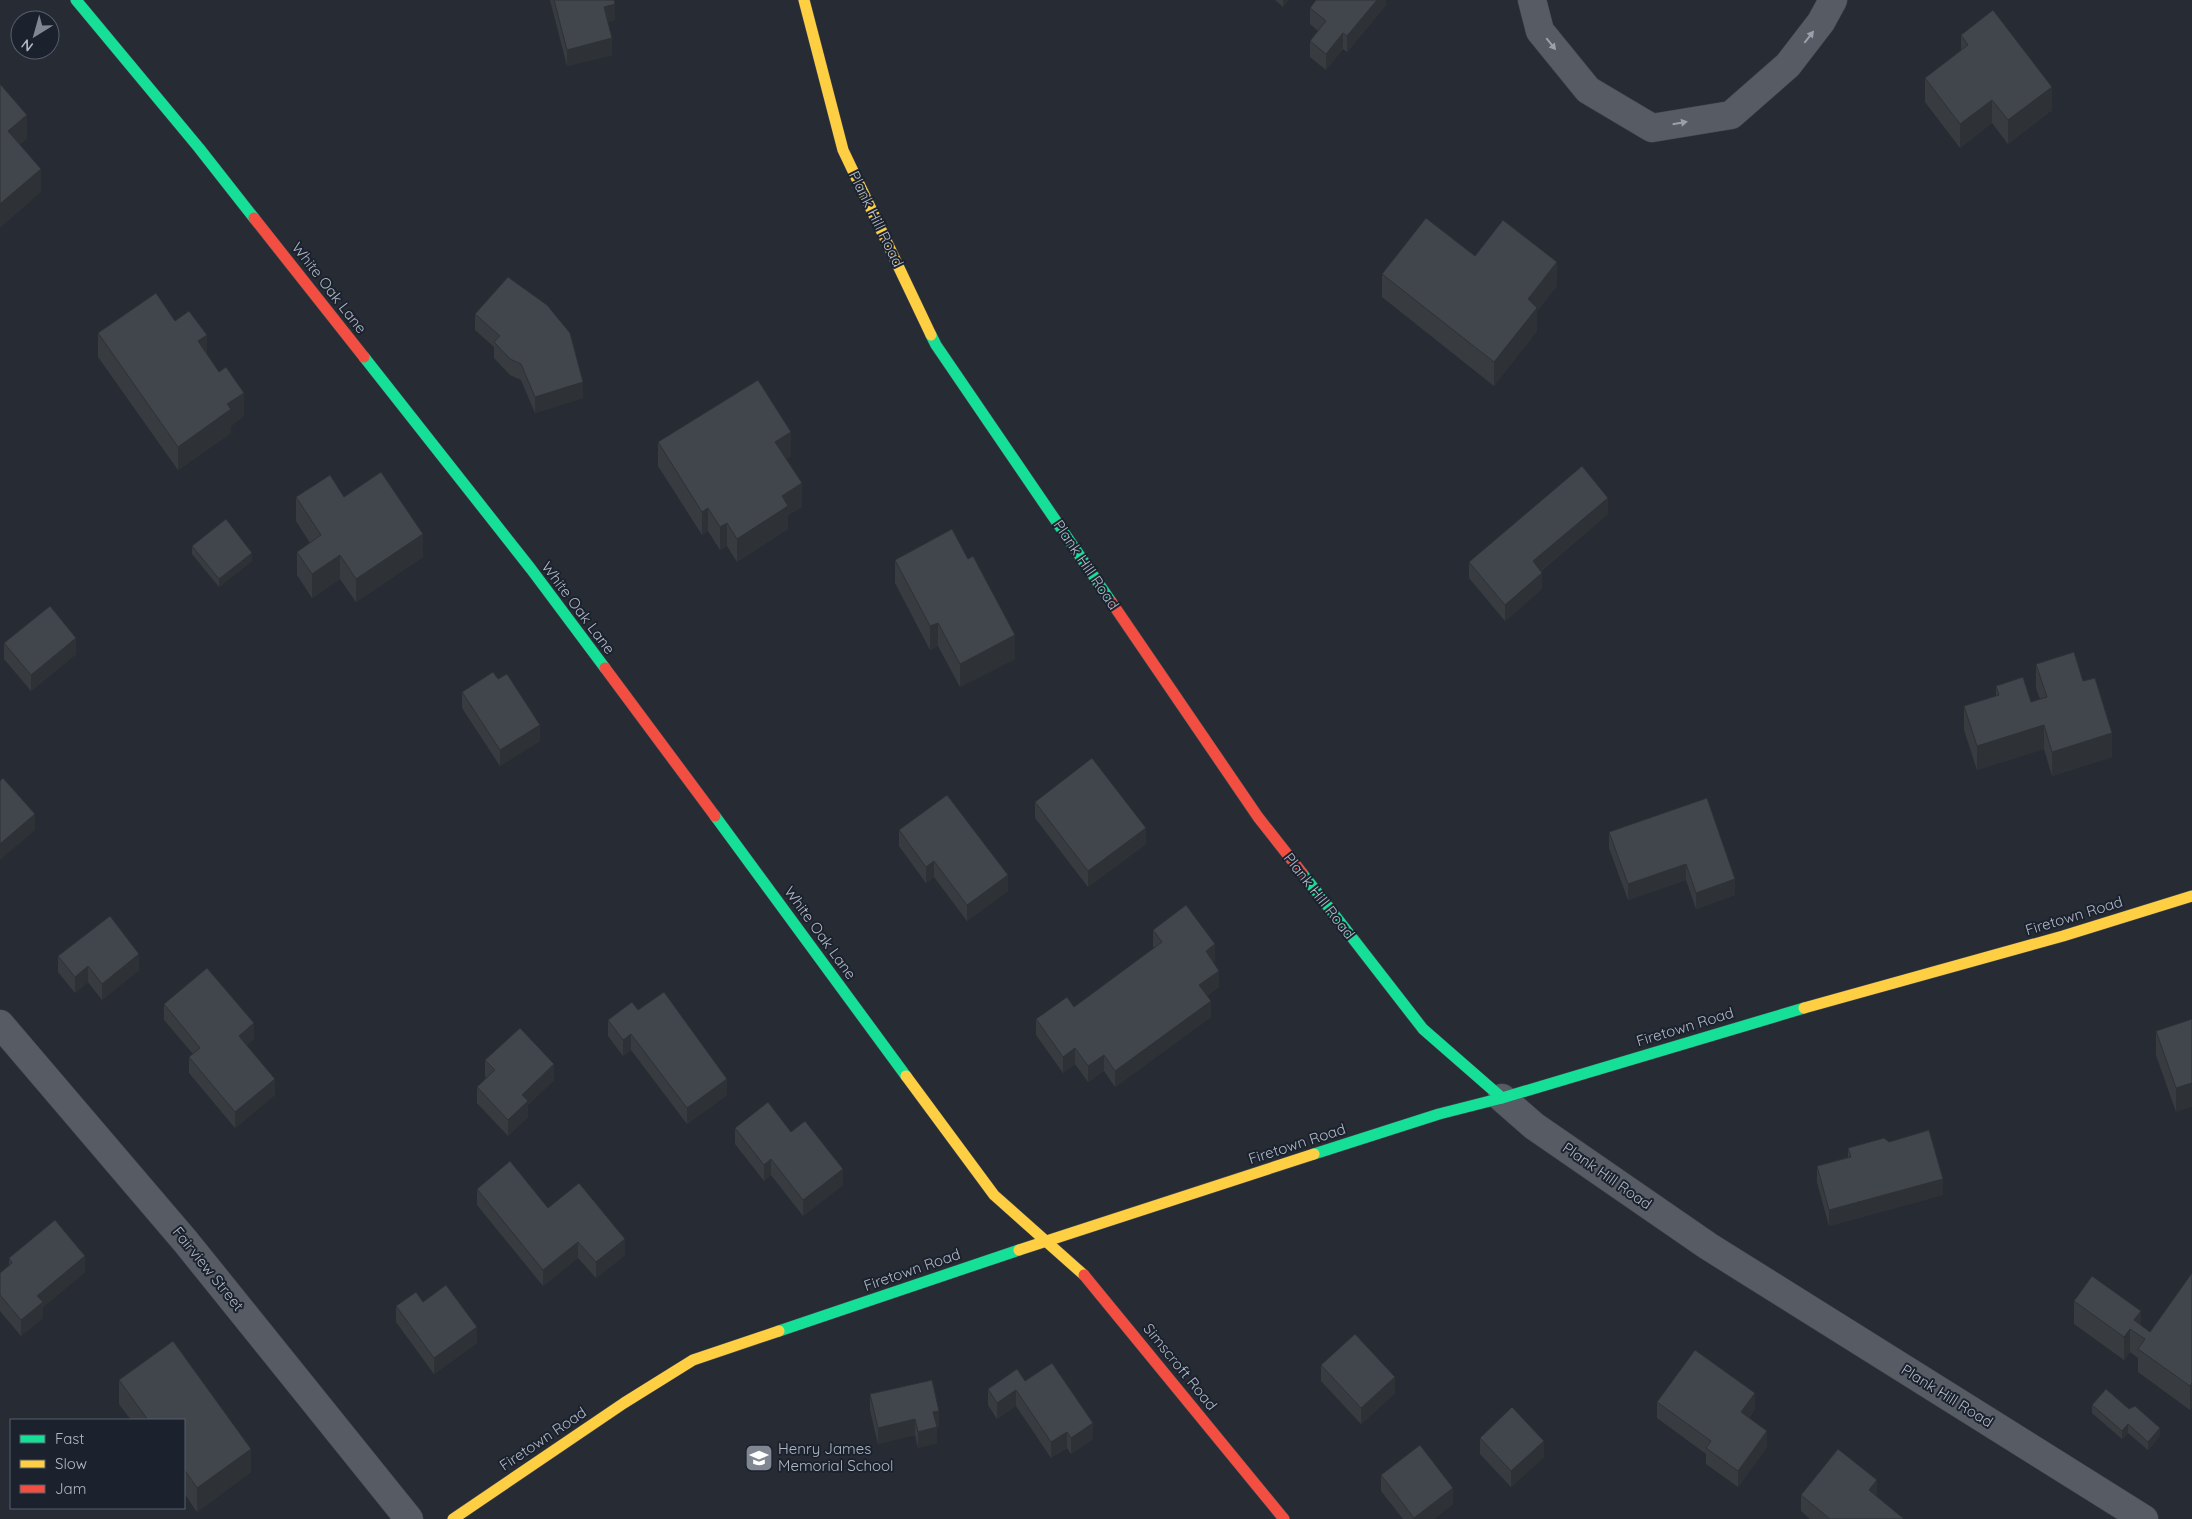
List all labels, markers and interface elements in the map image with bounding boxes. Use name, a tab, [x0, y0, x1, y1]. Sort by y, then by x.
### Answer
north arrow	[10, 10, 60, 60]
one-way arrow	[1804, 31, 1815, 44]
text: N	[18, 35, 37, 56]
one-way arrow	[1545, 37, 1556, 50]
one-way arrow	[1673, 119, 1689, 127]
street label: Plank Hill Road	[845, 168, 908, 270]
street label: White Oak Lane	[288, 238, 371, 337]
street label: Plank Hill Road	[1049, 516, 1124, 613]
street label: White Oak Lane	[537, 558, 619, 658]
street label: Plank Hill Road	[1280, 849, 1359, 943]
street label: White Oak Lane	[780, 882, 861, 983]
street label: Firetown Road	[2023, 892, 2125, 939]
street label: Firetown Road	[1634, 1003, 1736, 1050]
street label: Firetown Road	[1246, 1119, 1348, 1168]
street label: Plank Hill Road	[1559, 1138, 1656, 1213]
street label: Fairview Street	[169, 1223, 248, 1315]
street label: Firetown Road	[861, 1244, 963, 1295]
street label: Simscroft Road	[1139, 1319, 1221, 1414]
street label: Plank Hill Road	[1898, 1360, 1997, 1431]
street label: Firetown Road	[496, 1402, 590, 1475]
legend	[10, 1419, 185, 1509]
text: Fast	[55, 1429, 84, 1448]
place label: Henry James Memorial School	[778, 1439, 894, 1475]
school or university icon: Henry James Memorial School	[744, 1443, 774, 1473]
text: Slow	[55, 1454, 87, 1473]
text: Jam	[55, 1479, 86, 1498]

